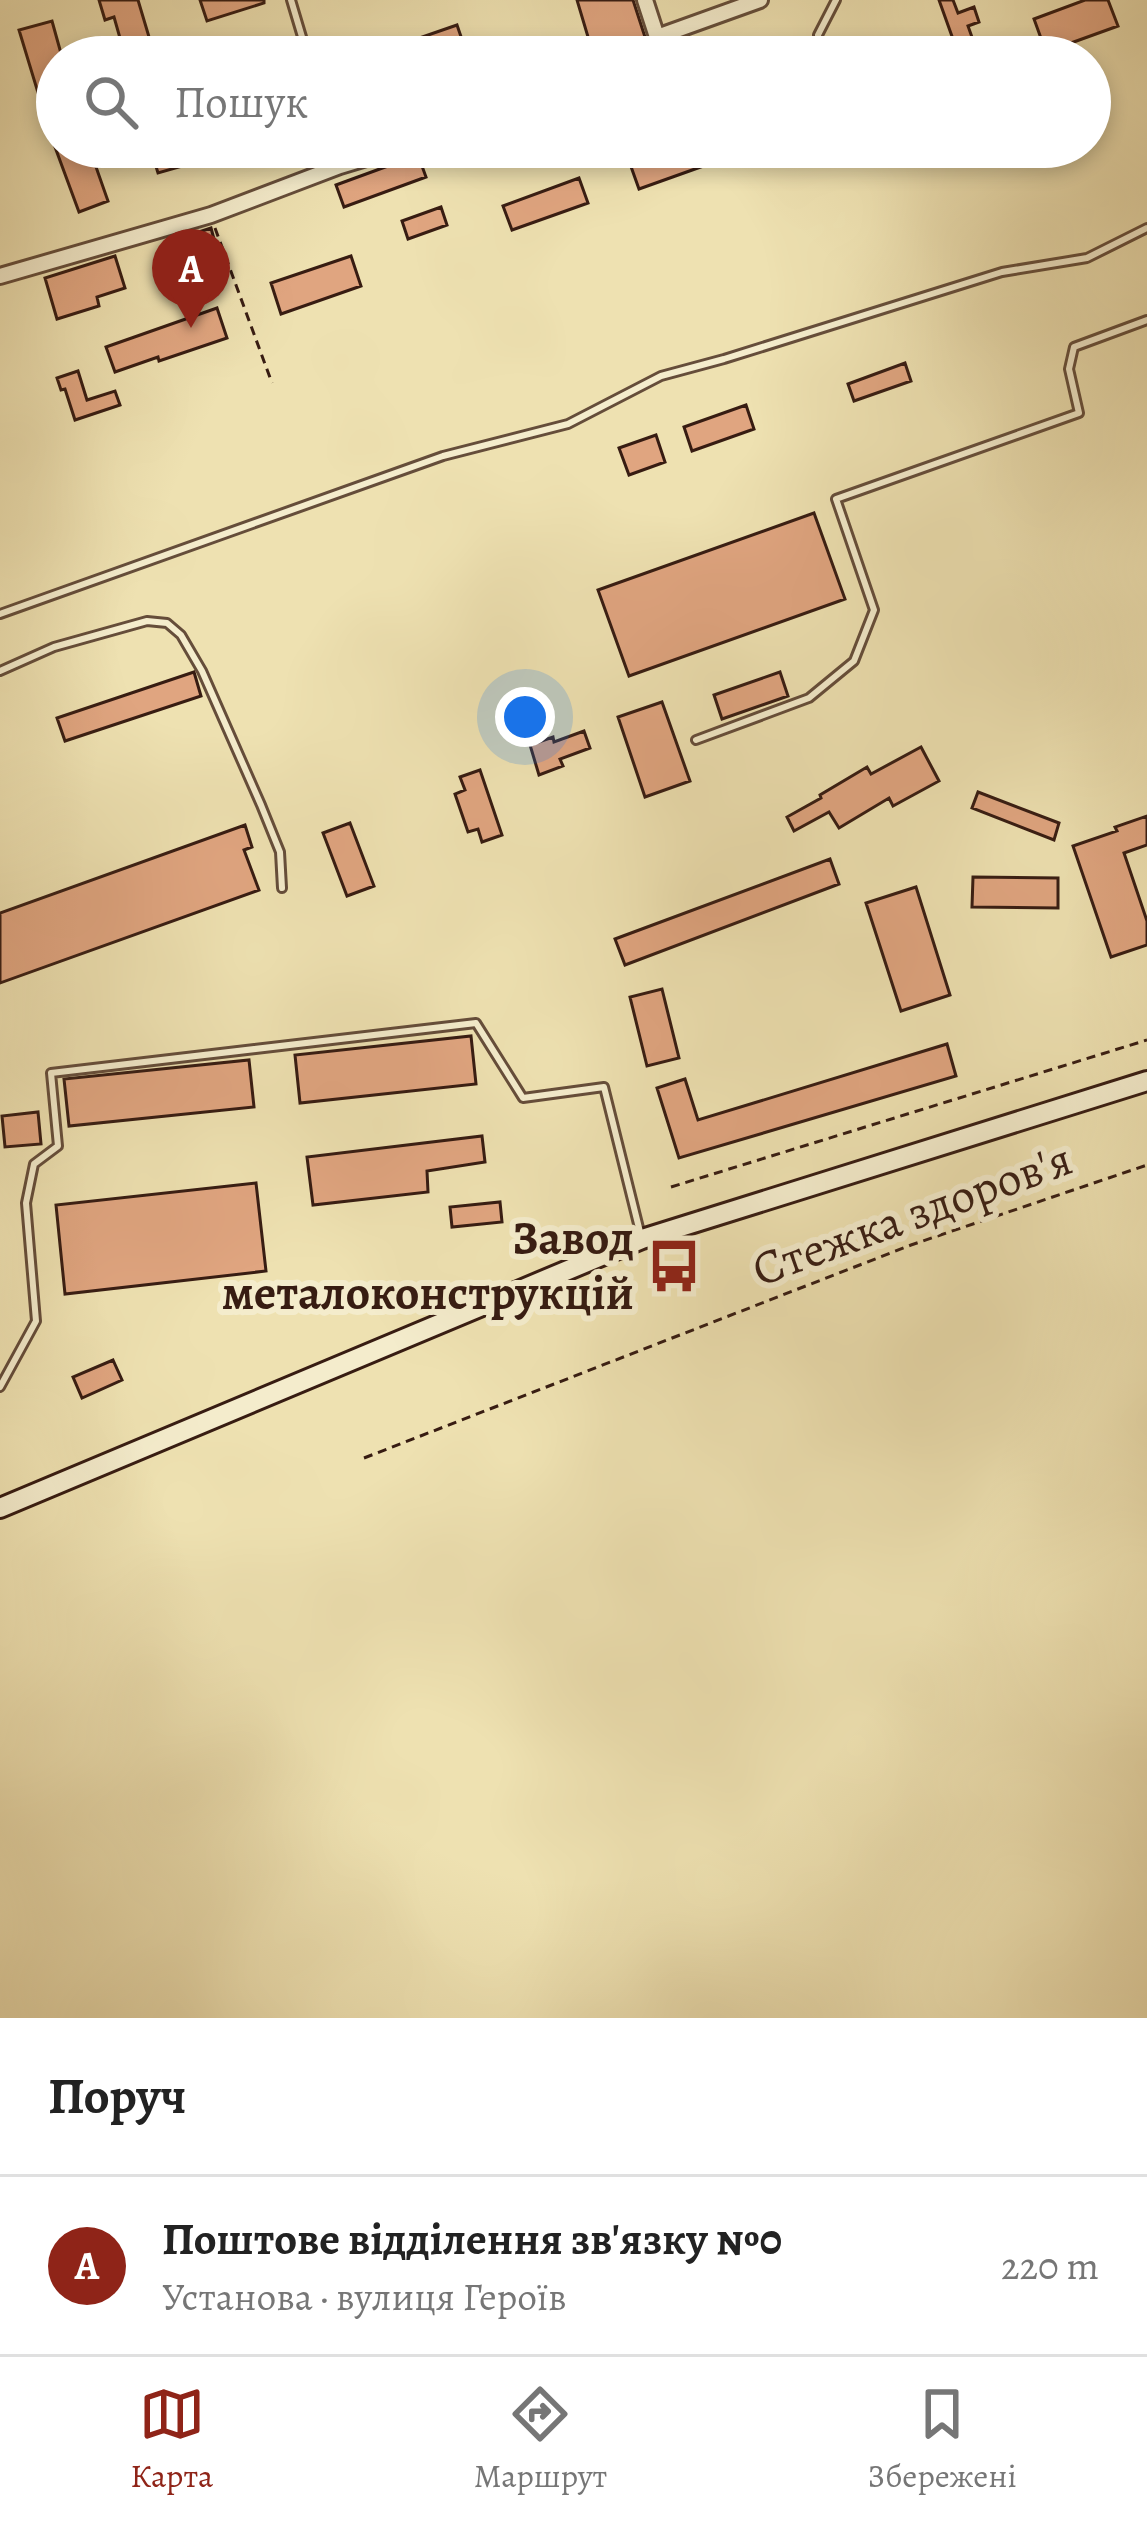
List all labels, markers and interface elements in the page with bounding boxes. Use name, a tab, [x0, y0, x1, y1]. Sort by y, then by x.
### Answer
search box	[36, 36, 1111, 168]
icon: search	[78, 69, 144, 135]
text: Пошук	[174, 71, 308, 133]
pin: A	[152, 229, 230, 328]
your location	[495, 687, 555, 747]
street label: Стежка здоров'я	[743, 1126, 1081, 1302]
place label: Завод металоконструкцій	[222, 1205, 634, 1326]
bus stop icon: Завод металоконструкцій	[645, 1237, 703, 1295]
text: Поруч	[48, 2061, 186, 2131]
text: Поштове відділення зв'язку №0	[162, 2208, 782, 2270]
text: A	[75, 2239, 99, 2292]
text: 220 m	[1001, 2239, 1099, 2292]
text: Установа · вулиця Героїв	[162, 2270, 567, 2323]
tab: Карта	[130, 2381, 213, 2498]
tab: Маршрут	[474, 2381, 607, 2498]
tab: Збережені	[868, 2381, 1017, 2498]

